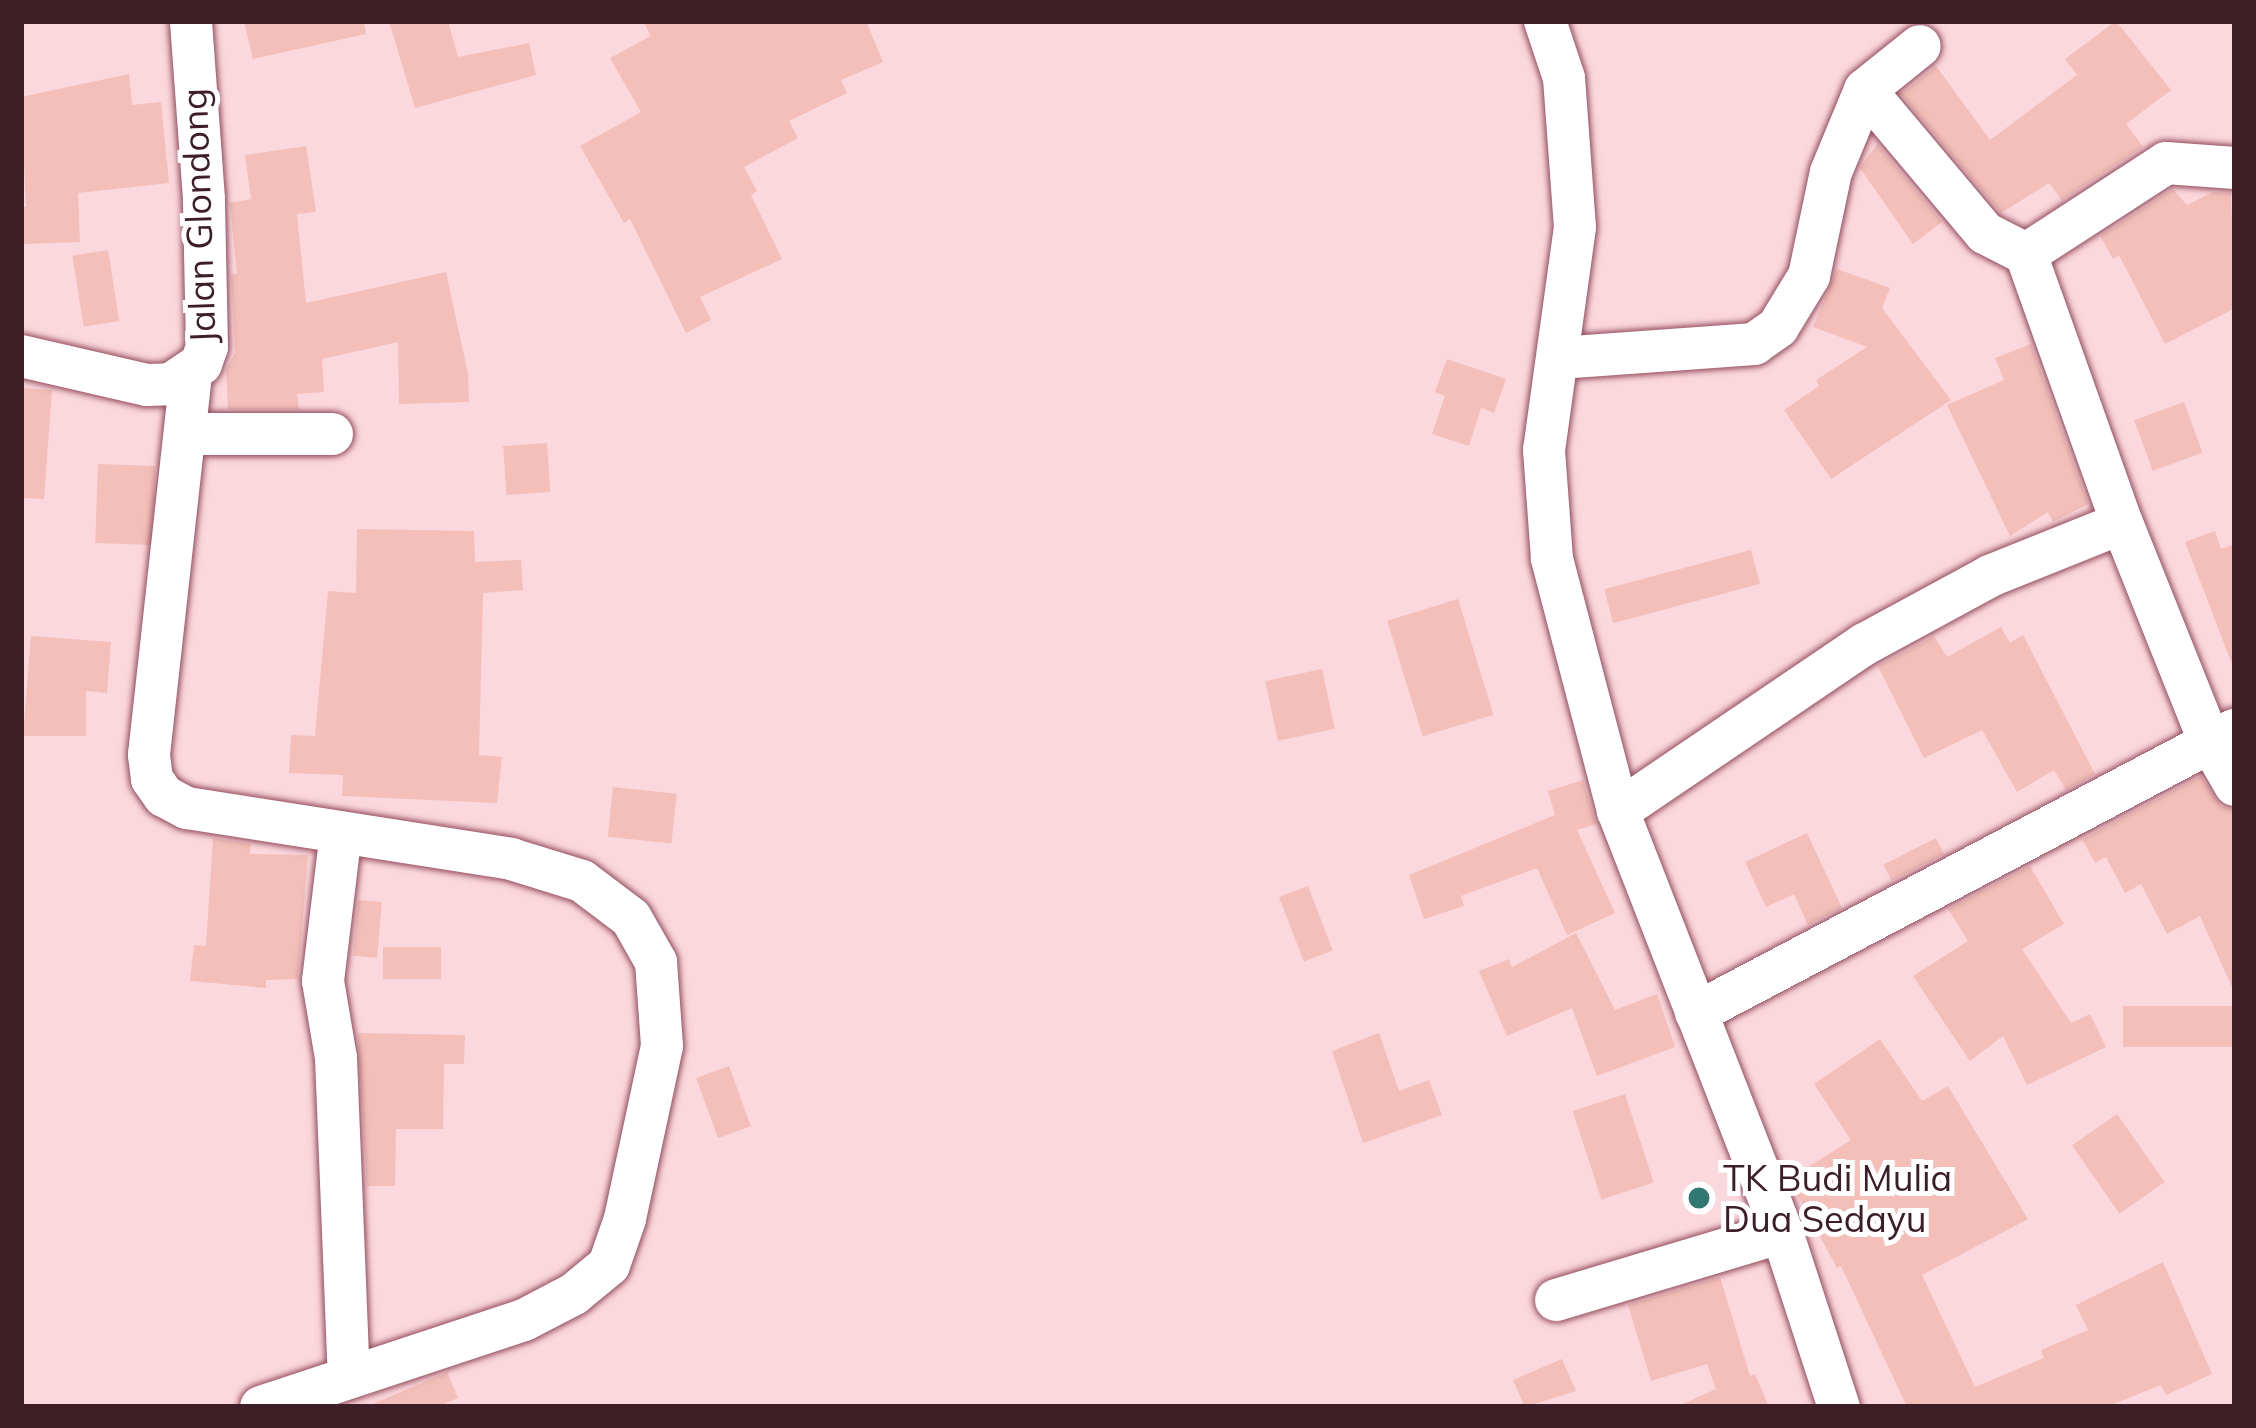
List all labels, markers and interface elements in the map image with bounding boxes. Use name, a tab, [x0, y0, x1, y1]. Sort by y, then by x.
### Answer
street label: Jalan Glondong	[172, 88, 224, 344]
place label: TK Budi Mulia Dua Sedayu	[1723, 1155, 1952, 1240]
marker: TK Budi Mulia Dua Sedayu	[1686, 1185, 1712, 1211]

